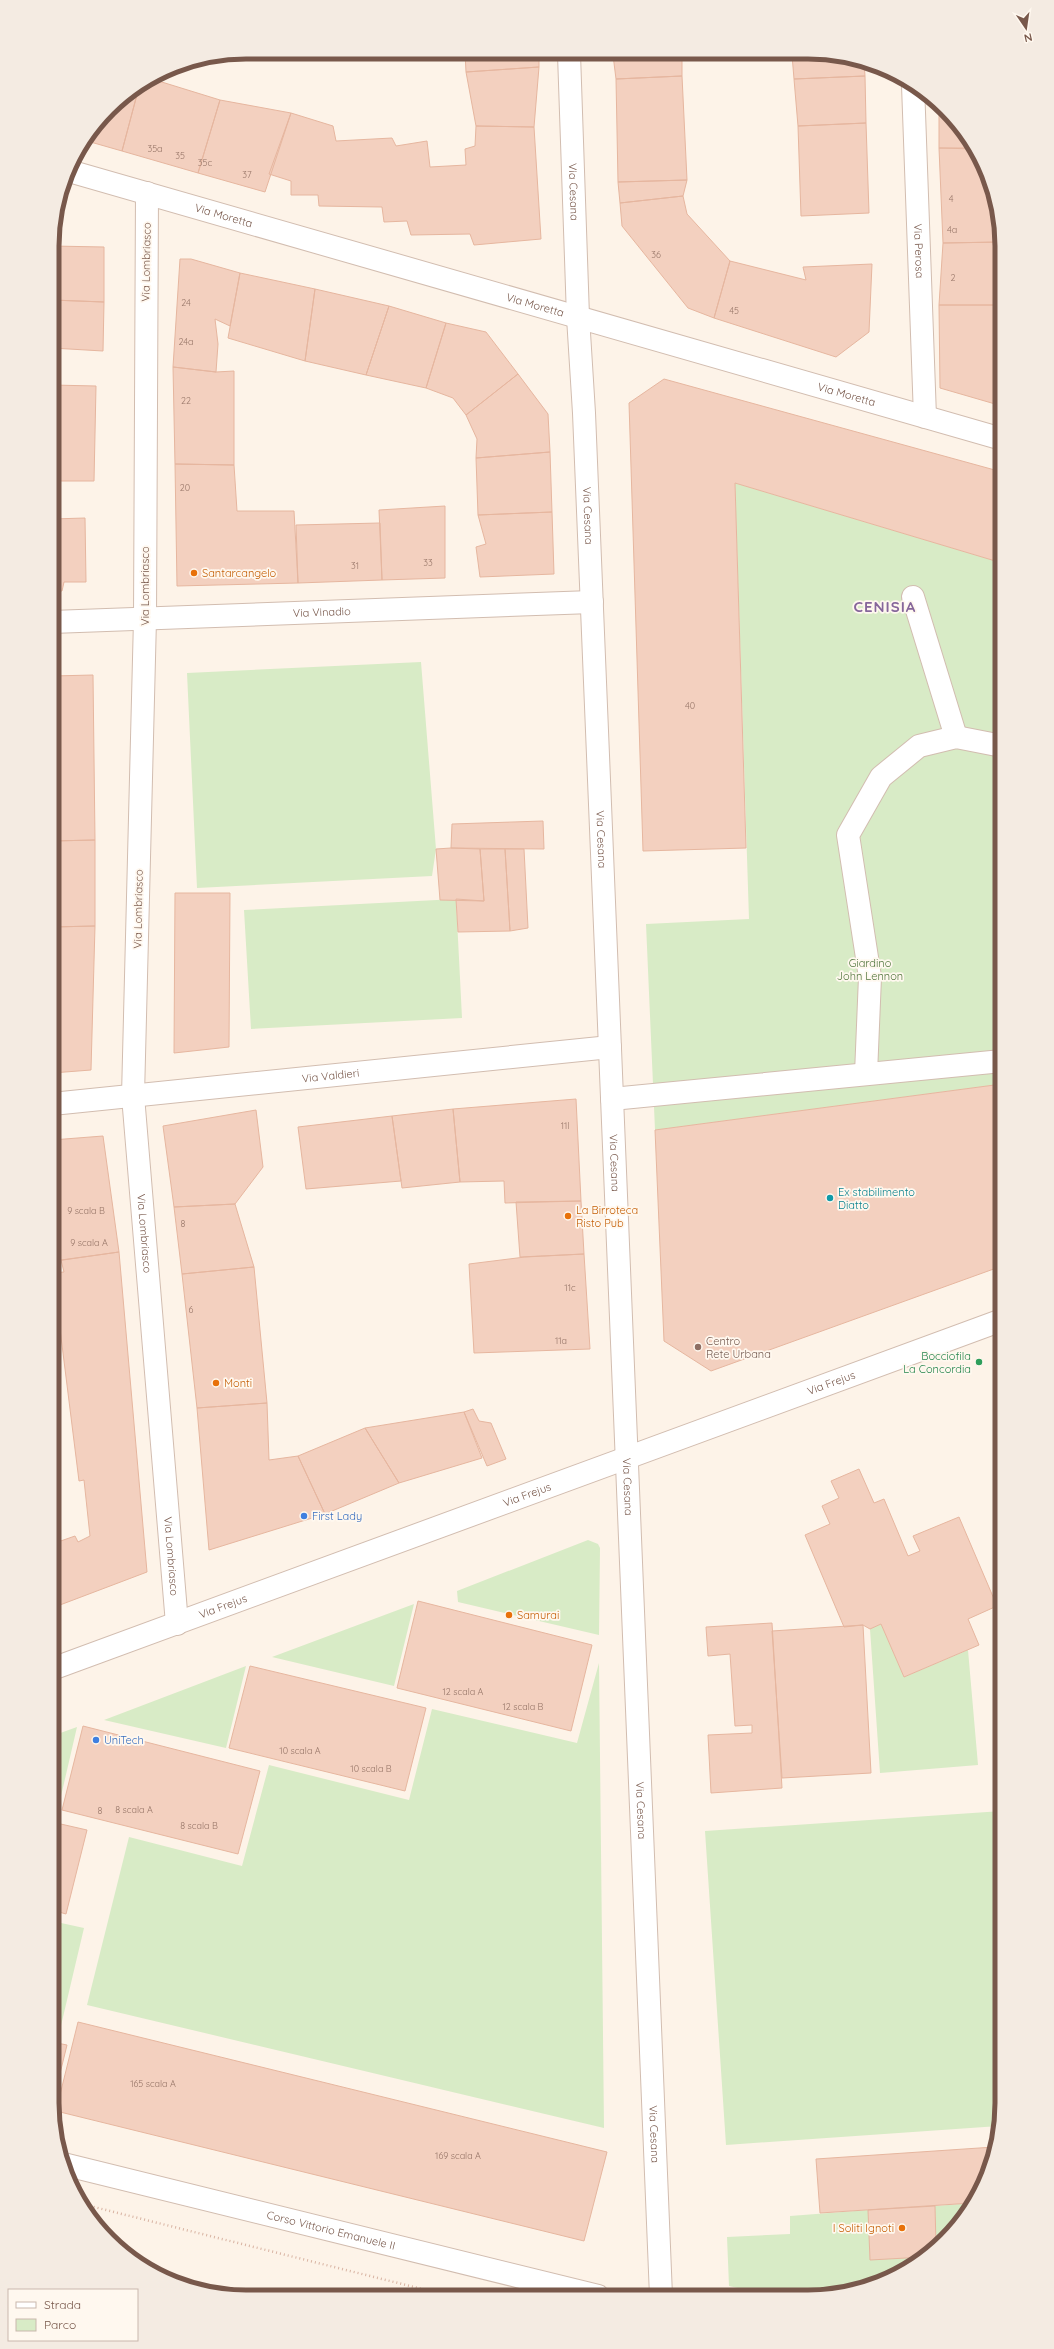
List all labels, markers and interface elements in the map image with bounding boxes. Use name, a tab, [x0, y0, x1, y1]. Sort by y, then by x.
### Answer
north arrow	[1006, 8, 1046, 48]
text: N	[1023, 30, 1034, 45]
house number: 35a	[147, 143, 163, 154]
house number: 35	[175, 150, 185, 161]
house number: 35c	[198, 157, 212, 168]
street label: Via Cesana	[566, 163, 582, 221]
house number: 37	[242, 169, 252, 180]
house number: 4	[949, 193, 954, 204]
street label: Via Moretta	[193, 201, 254, 230]
street label: Via Lombriasco	[138, 222, 154, 302]
street label: Via Perosa	[911, 223, 927, 278]
house number: 4a	[947, 224, 957, 235]
house number: 36	[651, 249, 661, 260]
house number: 2	[951, 272, 956, 283]
street label: Via Moretta	[505, 290, 566, 320]
house number: 24	[181, 297, 191, 308]
house number: 45	[729, 305, 739, 316]
house number: 24a	[178, 336, 194, 347]
street label: Via Moretta	[816, 379, 877, 409]
house number: 22	[181, 395, 191, 406]
house number: 20	[180, 482, 190, 493]
street label: Via Cesana	[580, 486, 596, 545]
street label: Via Lombriasco	[138, 546, 152, 626]
house number: 33	[423, 557, 433, 568]
house number: 31	[351, 560, 359, 571]
place label: Santarcangelo	[202, 566, 277, 580]
marker: Santarcangelo	[189, 568, 199, 578]
district label: CENISIA	[854, 597, 916, 616]
street label: Via Vinadio	[293, 604, 351, 620]
house number: 40	[685, 700, 695, 711]
street label: Via Cesana	[593, 810, 610, 868]
street label: Via Lombriasco	[130, 869, 146, 949]
park label: Giardino John Lennon	[837, 956, 903, 983]
street label: Via Valdieri	[301, 1066, 360, 1085]
house number: 11l	[561, 1120, 569, 1131]
street label: Via Cesana	[606, 1134, 623, 1192]
place label: Ex stabilimento Diatto	[838, 1185, 915, 1212]
street label: Via Lombriasco	[134, 1193, 155, 1274]
marker: Ex stabilimento Diatto	[825, 1193, 835, 1203]
place label: La Birroteca Risto Pub	[576, 1203, 638, 1230]
house number: 9 scala B	[67, 1205, 105, 1216]
marker: La Birroteca Risto Pub	[563, 1211, 573, 1221]
house number: 8	[181, 1218, 186, 1229]
house number: 9 scala A	[70, 1237, 108, 1248]
house number: 11c	[564, 1282, 576, 1293]
house number: 6	[189, 1304, 194, 1315]
place label: Centro Rete Urbana	[706, 1334, 771, 1361]
house number: 11a	[555, 1335, 567, 1346]
marker: Centro Rete Urbana	[693, 1342, 703, 1352]
place label: Bocciofila La Concordia	[903, 1349, 971, 1376]
marker: Bocciofila La Concordia	[974, 1357, 984, 1367]
street label: Via Frejus	[805, 1368, 857, 1398]
place label: Monti	[224, 1376, 252, 1390]
marker: Monti	[211, 1378, 221, 1388]
street label: Via Cesana	[620, 1458, 636, 1516]
street label: Via Frejus	[501, 1479, 553, 1510]
place label: First Lady	[312, 1509, 362, 1523]
marker: First Lady	[299, 1511, 309, 1521]
street label: Via Lombriasco	[161, 1516, 182, 1597]
street label: Via Frejus	[197, 1591, 249, 1621]
place label: Samurai	[517, 1608, 559, 1622]
marker: Samurai	[504, 1610, 514, 1620]
house number: 12 scala A	[443, 1686, 484, 1697]
house number: 12 scala B	[503, 1701, 544, 1712]
place label: UniTech	[104, 1733, 144, 1747]
marker: UniTech	[91, 1735, 101, 1745]
house number: 10 scala A	[279, 1745, 321, 1756]
house number: 10 scala B	[350, 1763, 392, 1774]
street label: Via Cesana	[633, 1781, 649, 1840]
house number: 8 scala A	[115, 1804, 153, 1815]
house number: 8	[98, 1805, 103, 1816]
house number: 8 scala B	[180, 1820, 218, 1831]
house number: 165 scala A	[130, 2078, 176, 2089]
street label: Via Cesana	[646, 2105, 663, 2163]
house number: 169 scala A	[435, 2150, 481, 2161]
street label: Corso Vittorio Emanuele II	[265, 2208, 397, 2253]
place label: I Soliti Ignoti	[833, 2221, 894, 2235]
marker: I Soliti Ignoti	[897, 2223, 907, 2233]
legend	[8, 2289, 138, 2341]
text: Strada	[44, 2297, 81, 2312]
text: Parco	[44, 2317, 76, 2332]

